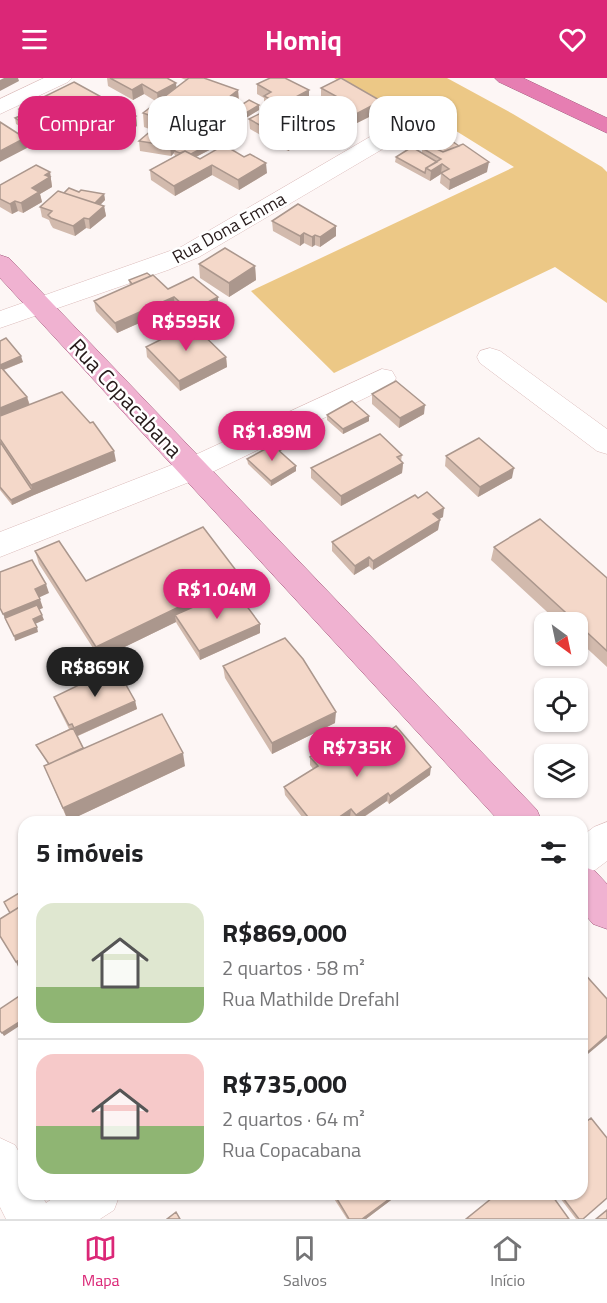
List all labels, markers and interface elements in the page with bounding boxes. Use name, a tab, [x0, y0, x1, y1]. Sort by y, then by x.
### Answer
text: Homiq	[265, 19, 342, 60]
icon: menu	[18, 23, 51, 56]
icon: heart	[556, 23, 589, 56]
chip: Comprar	[18, 96, 136, 150]
chip: Alugar	[148, 96, 247, 150]
chip: Filtros	[259, 96, 357, 150]
chip: Novo	[369, 96, 457, 150]
street label: Rua Dona Emma	[167, 185, 291, 270]
pin: R$595K	[137, 301, 235, 352]
text: R$595K	[151, 305, 221, 336]
street label: Rua Copacabana	[61, 330, 191, 466]
pin: R$1.89M	[217, 411, 327, 462]
text: R$1.89M	[232, 415, 312, 446]
pin: R$1.04M	[162, 569, 272, 620]
text: R$1.04M	[177, 573, 257, 604]
north arrow	[534, 612, 588, 666]
map controls	[534, 612, 588, 798]
pin: R$869K	[46, 647, 144, 698]
text: R$869K	[60, 651, 130, 682]
button: locate	[534, 678, 588, 732]
pin: R$735K	[308, 727, 406, 778]
text: R$735K	[322, 731, 392, 762]
button: layers	[534, 744, 588, 798]
text: 5 imóveis	[36, 833, 143, 872]
icon: filters	[537, 836, 570, 869]
text: R$869,000	[222, 913, 347, 952]
icon: home	[84, 927, 156, 999]
text: 2 quartos · 58 m²	[222, 952, 365, 983]
text: Rua Mathilde Drefahl	[222, 983, 400, 1014]
text: R$735,000	[222, 1064, 347, 1103]
icon: home	[84, 1078, 156, 1150]
text: 2 quartos · 64 m²	[222, 1103, 365, 1134]
text: Rua Copacabana	[222, 1134, 361, 1165]
tab: Mapa	[82, 1232, 120, 1292]
tab: Salvos	[283, 1232, 327, 1292]
tab: Início	[490, 1232, 525, 1292]

